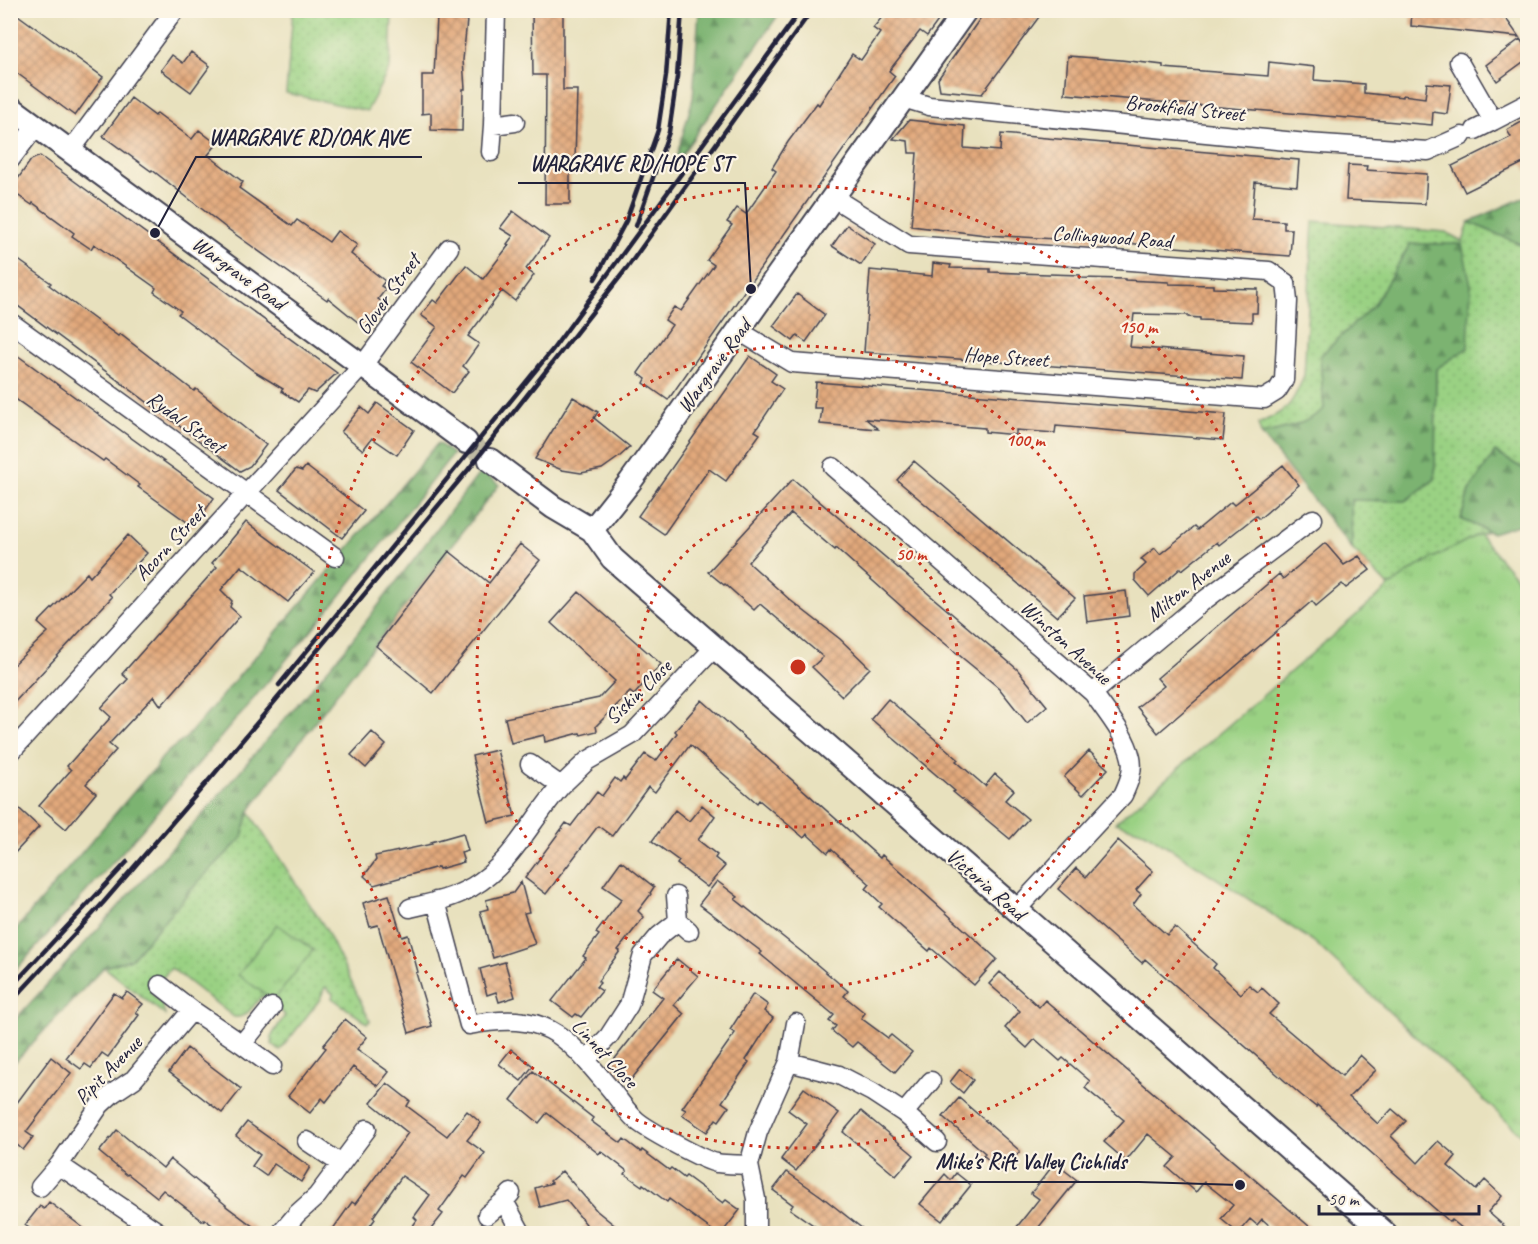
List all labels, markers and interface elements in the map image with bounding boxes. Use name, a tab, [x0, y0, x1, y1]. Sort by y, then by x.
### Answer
street label: Brookfield Street	[1124, 89, 1248, 127]
callout: WARGRAVE RD/OAK AVE	[196, 117, 422, 157]
text: WARGRAVE RD/OAK AVE	[209, 124, 413, 152]
callout: WARGRAVE RD/HOPE ST	[518, 143, 745, 183]
text: WARGRAVE RD/HOPE ST	[530, 150, 737, 178]
street label: Collingwood Road	[1051, 220, 1176, 254]
street label: Wargrave Road	[187, 230, 294, 318]
street label: Glover Street	[350, 246, 428, 339]
street label: Wargrave Road	[671, 311, 759, 418]
text: 150 m	[1119, 316, 1159, 338]
street label: Hope Street	[963, 341, 1051, 373]
street label: Rydal Street	[142, 385, 233, 461]
text: 100 m	[1006, 429, 1046, 451]
street label: Acorn Street	[129, 498, 213, 586]
text: 50 m	[896, 543, 928, 565]
street label: Milton Avenue	[1141, 544, 1236, 627]
street label: Winston Avenue	[1015, 594, 1118, 690]
street label: Siskin Close	[599, 652, 678, 730]
centre of rings	[788, 657, 808, 677]
street label: Victoria Road	[941, 842, 1034, 928]
street label: Linnet Close	[566, 1013, 645, 1095]
street label: Pipit Avenue	[69, 1029, 148, 1110]
callout: Mike's Rift Valley Cichlids	[924, 1142, 1139, 1182]
text: Mike's Rift Valley Cichlids	[936, 1148, 1129, 1176]
scale bar	[1319, 1178, 1480, 1216]
text: 50 m	[1328, 1188, 1361, 1210]

